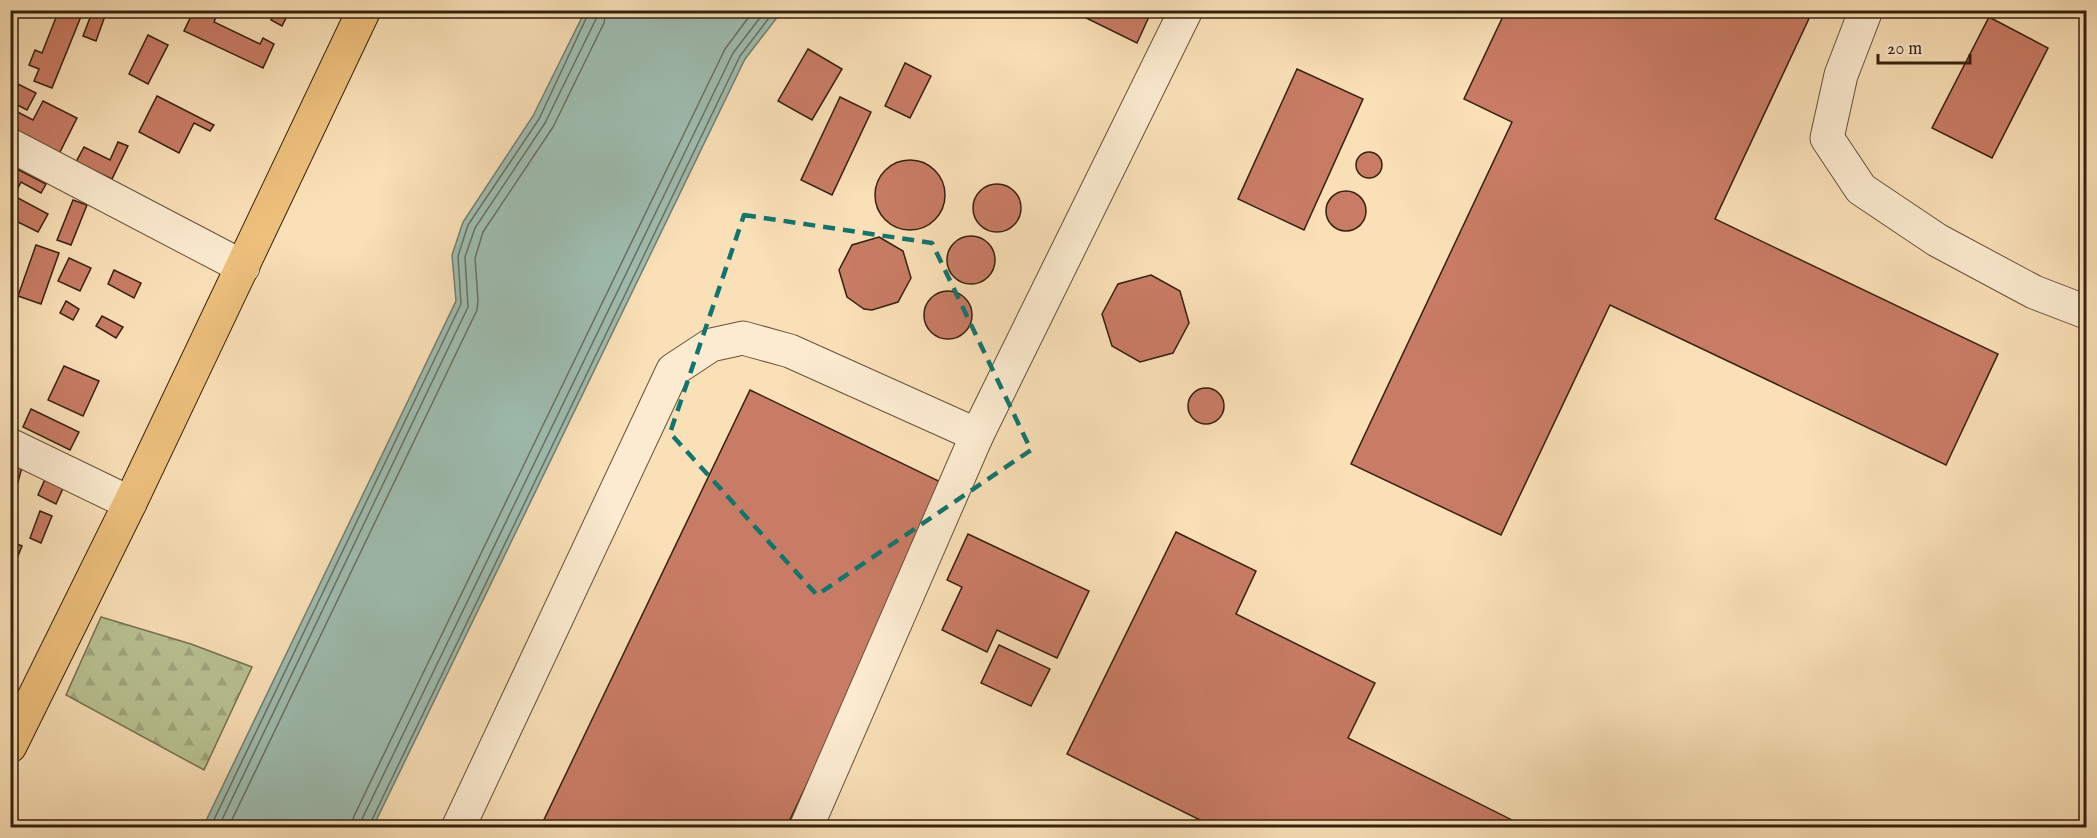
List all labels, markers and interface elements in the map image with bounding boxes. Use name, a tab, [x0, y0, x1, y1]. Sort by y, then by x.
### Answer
scale bar	[1878, 27, 1970, 65]
text: 20 m	[1887, 38, 1922, 61]

